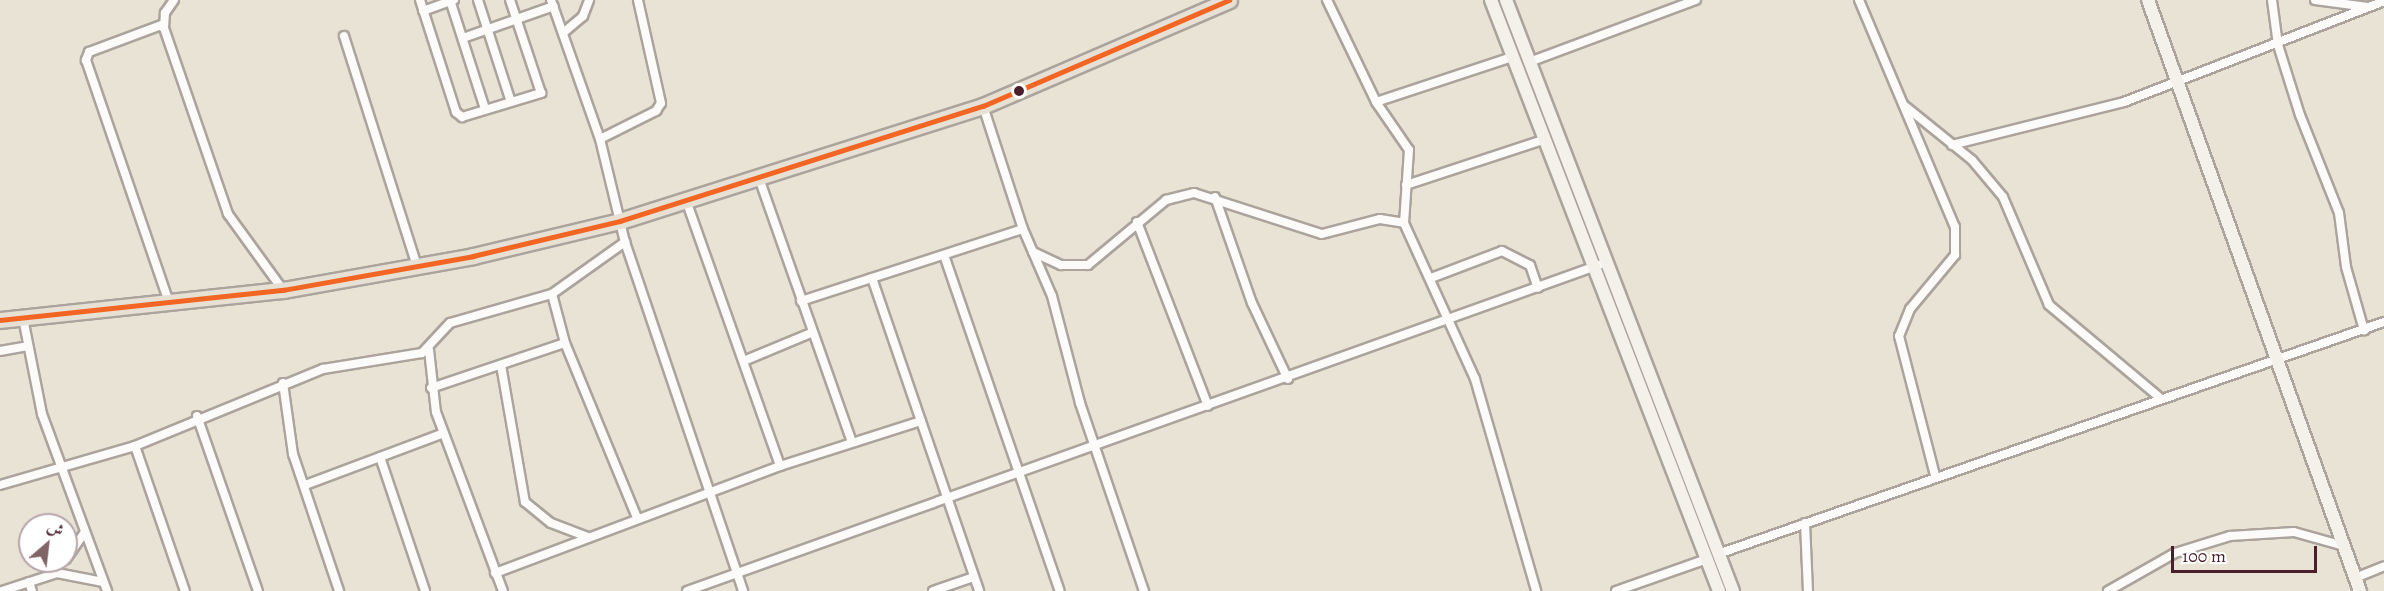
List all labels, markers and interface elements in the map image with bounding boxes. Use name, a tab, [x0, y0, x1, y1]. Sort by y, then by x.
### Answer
unlabelled marker	[1013, 85, 1025, 97]
north arrow	[18, 513, 78, 573]
text: ش	[43, 515, 68, 542]
scale bar	[2174, 534, 2320, 572]
text: 100 m	[2182, 544, 2226, 568]

